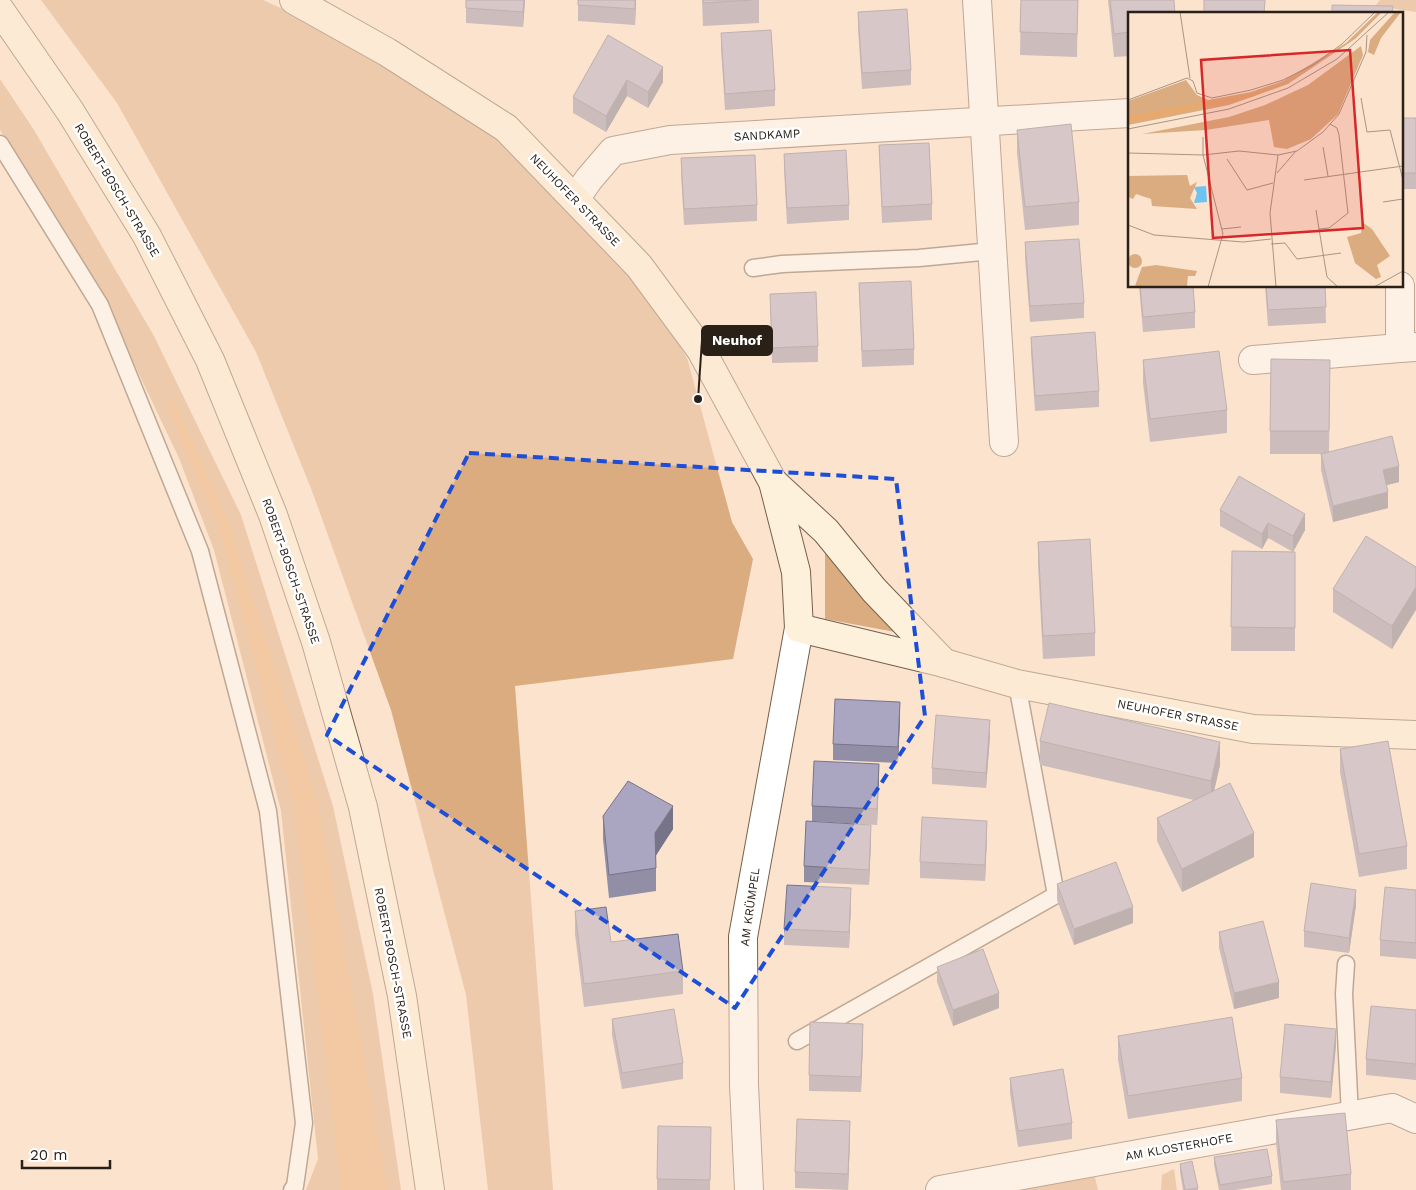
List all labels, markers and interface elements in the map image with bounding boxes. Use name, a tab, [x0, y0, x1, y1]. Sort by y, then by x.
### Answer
inset map	[1128, 12, 1404, 288]
street label: ROBERT-BOSCH-STRASSE	[72, 121, 163, 260]
street label: SANDKAMP	[734, 126, 800, 144]
street label: NEUHOFER STRASSE	[527, 151, 623, 249]
callout: Neuhof	[702, 326, 772, 355]
text: Neuhof	[712, 332, 762, 348]
street label: ROBERT-BOSCH-STRASSE	[259, 496, 323, 646]
street label: NEUHOFER STRASSE	[1116, 696, 1240, 734]
street label: AM KRÜMPEL	[738, 867, 762, 947]
street label: ROBERT-BOSCH-STRASSE	[372, 886, 415, 1040]
street label: AM KLOSTERHOFE	[1124, 1131, 1234, 1163]
scale bar	[22, 1138, 110, 1170]
text: 20 m	[30, 1146, 68, 1164]

